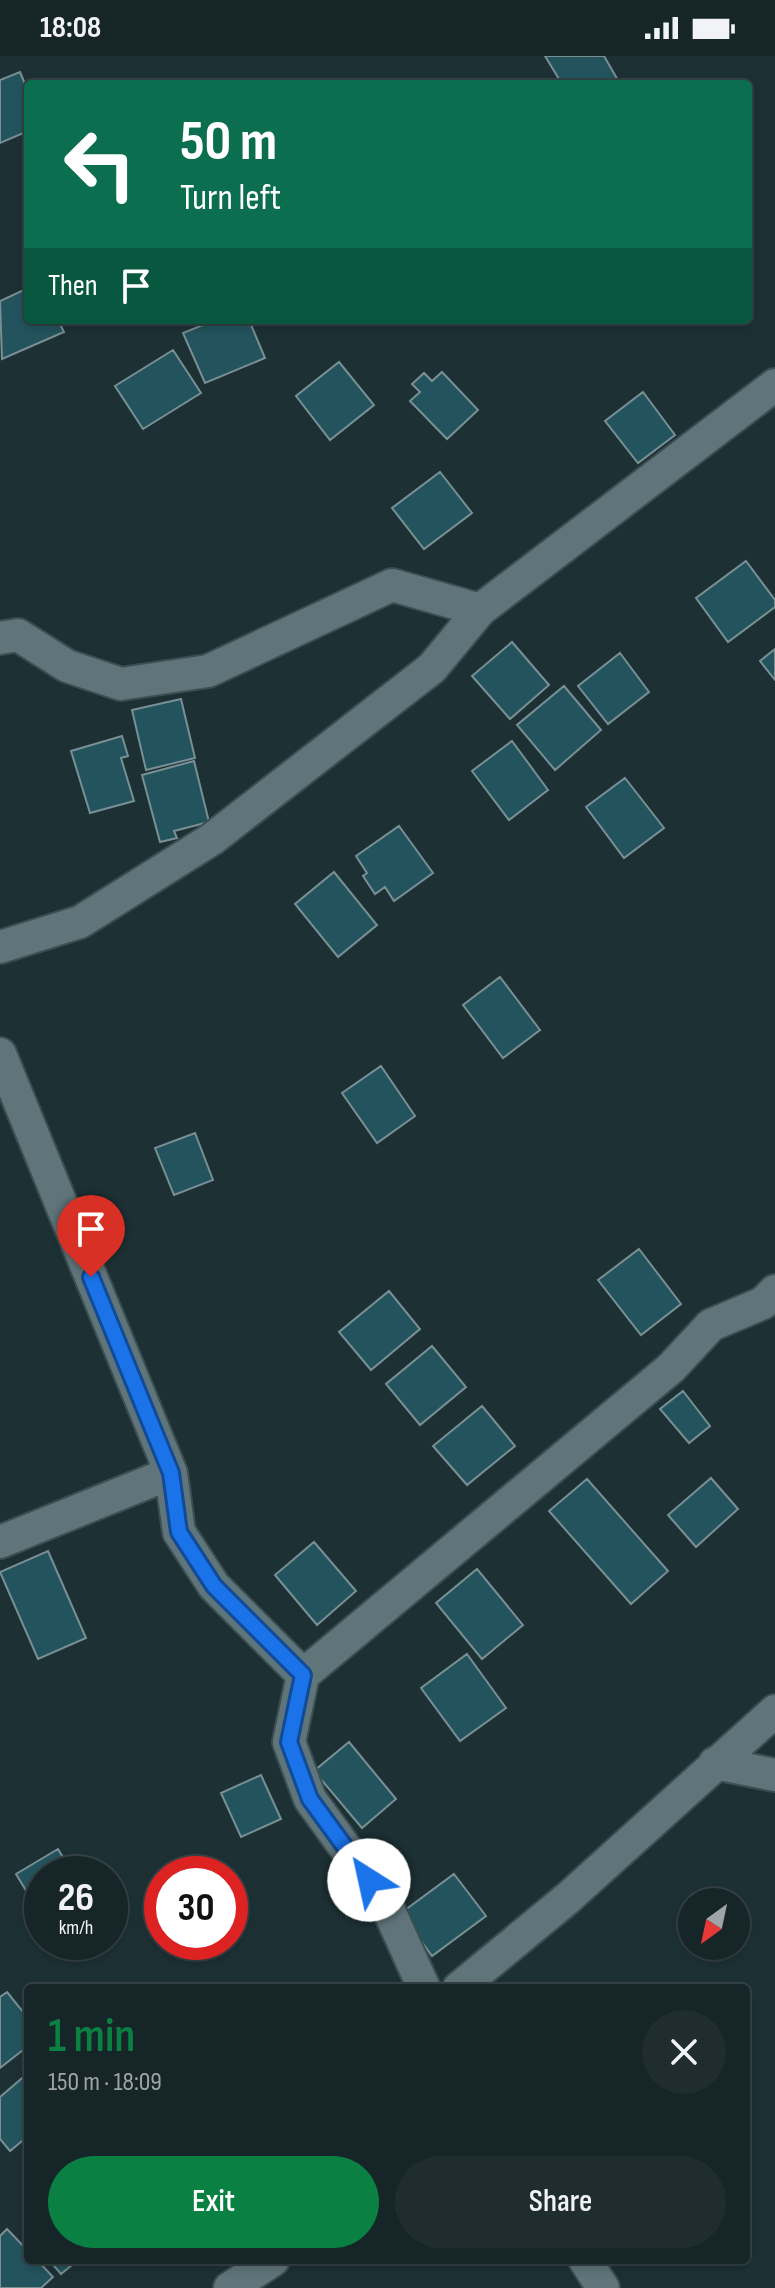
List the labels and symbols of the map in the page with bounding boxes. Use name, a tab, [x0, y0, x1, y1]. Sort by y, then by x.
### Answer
pin	[57, 1195, 125, 1277]
position arrow	[327, 1838, 411, 1922]
speed limit sign: 30	[144, 1856, 248, 1960]
north arrow	[678, 1888, 750, 1960]

